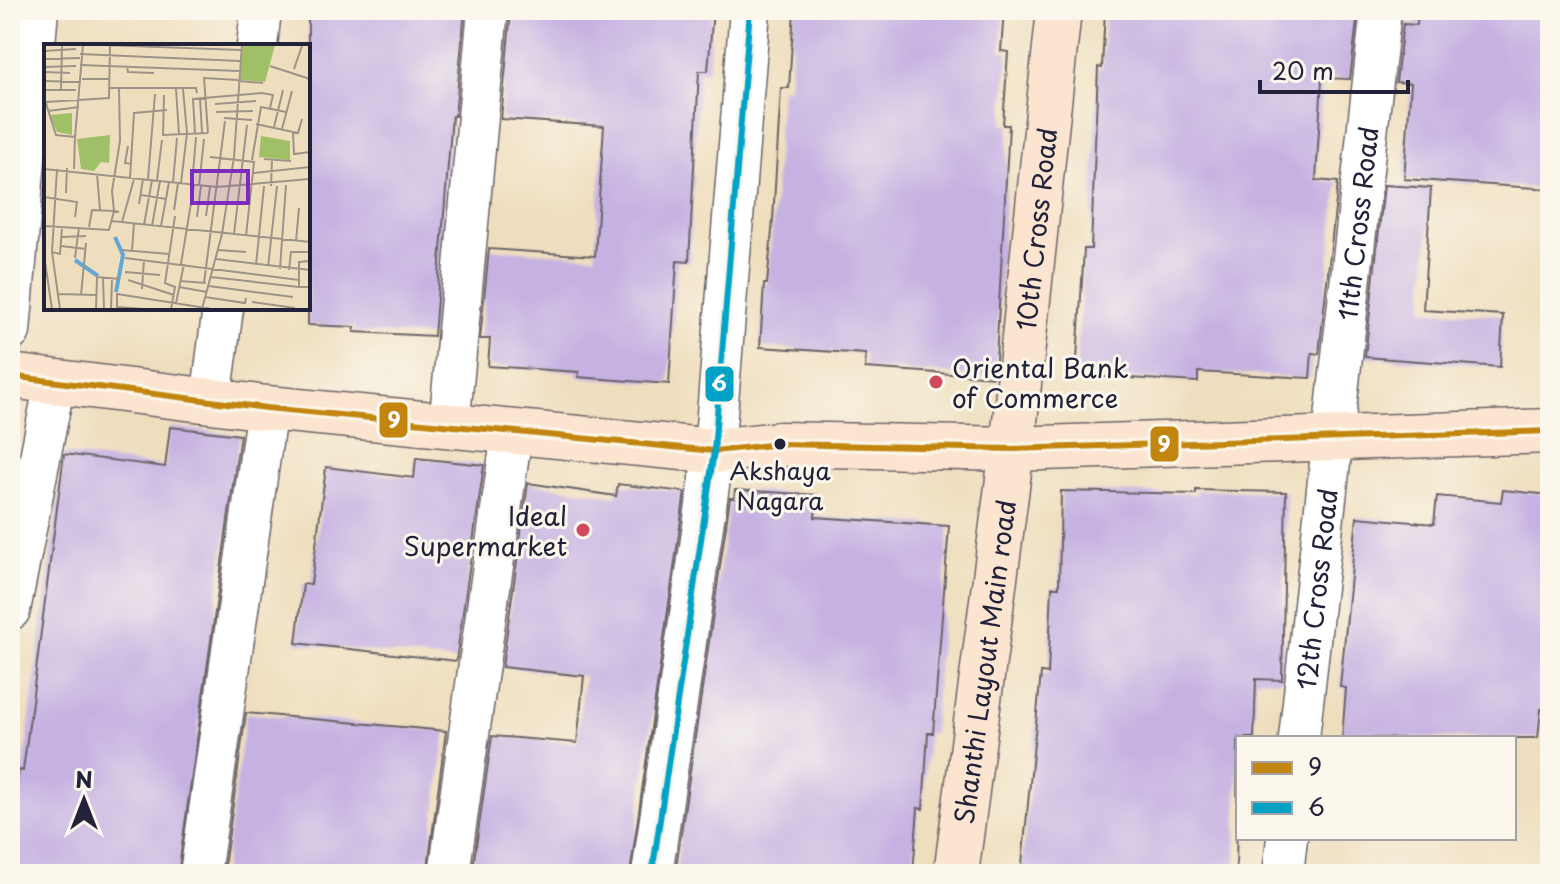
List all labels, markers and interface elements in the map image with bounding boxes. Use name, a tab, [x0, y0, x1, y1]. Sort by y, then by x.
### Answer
inset map	[44, 44, 310, 310]
scale bar	[1260, 44, 1408, 94]
text: 20 m	[1272, 52, 1334, 88]
street label: 11th Cross Road	[1327, 124, 1387, 322]
street label: 10th Cross Road	[1005, 126, 1066, 332]
place label: Oriental Bank of Commerce	[952, 348, 1129, 417]
line badge: 6	[704, 365, 735, 403]
text: 6	[711, 365, 727, 398]
marker: Oriental Bank of Commerce	[927, 373, 945, 391]
line badge: 9	[378, 401, 409, 439]
text: 9	[387, 402, 401, 435]
line badge: 9	[1149, 425, 1180, 463]
text: 9	[1157, 426, 1171, 459]
marker: Akshaya Nagara	[772, 436, 788, 452]
place label: Akshaya Nagara	[729, 452, 831, 518]
street label: 12th Cross Road	[1285, 486, 1346, 692]
place label: Ideal Supermarket	[404, 496, 567, 565]
street label: Shanthi Layout Main road	[943, 497, 1025, 826]
marker: Ideal Supermarket	[574, 521, 592, 539]
legend	[1236, 736, 1516, 840]
text: 9	[1308, 748, 1322, 784]
north arrow	[44, 760, 124, 840]
text: N	[75, 762, 93, 795]
text: 6	[1308, 788, 1325, 824]

